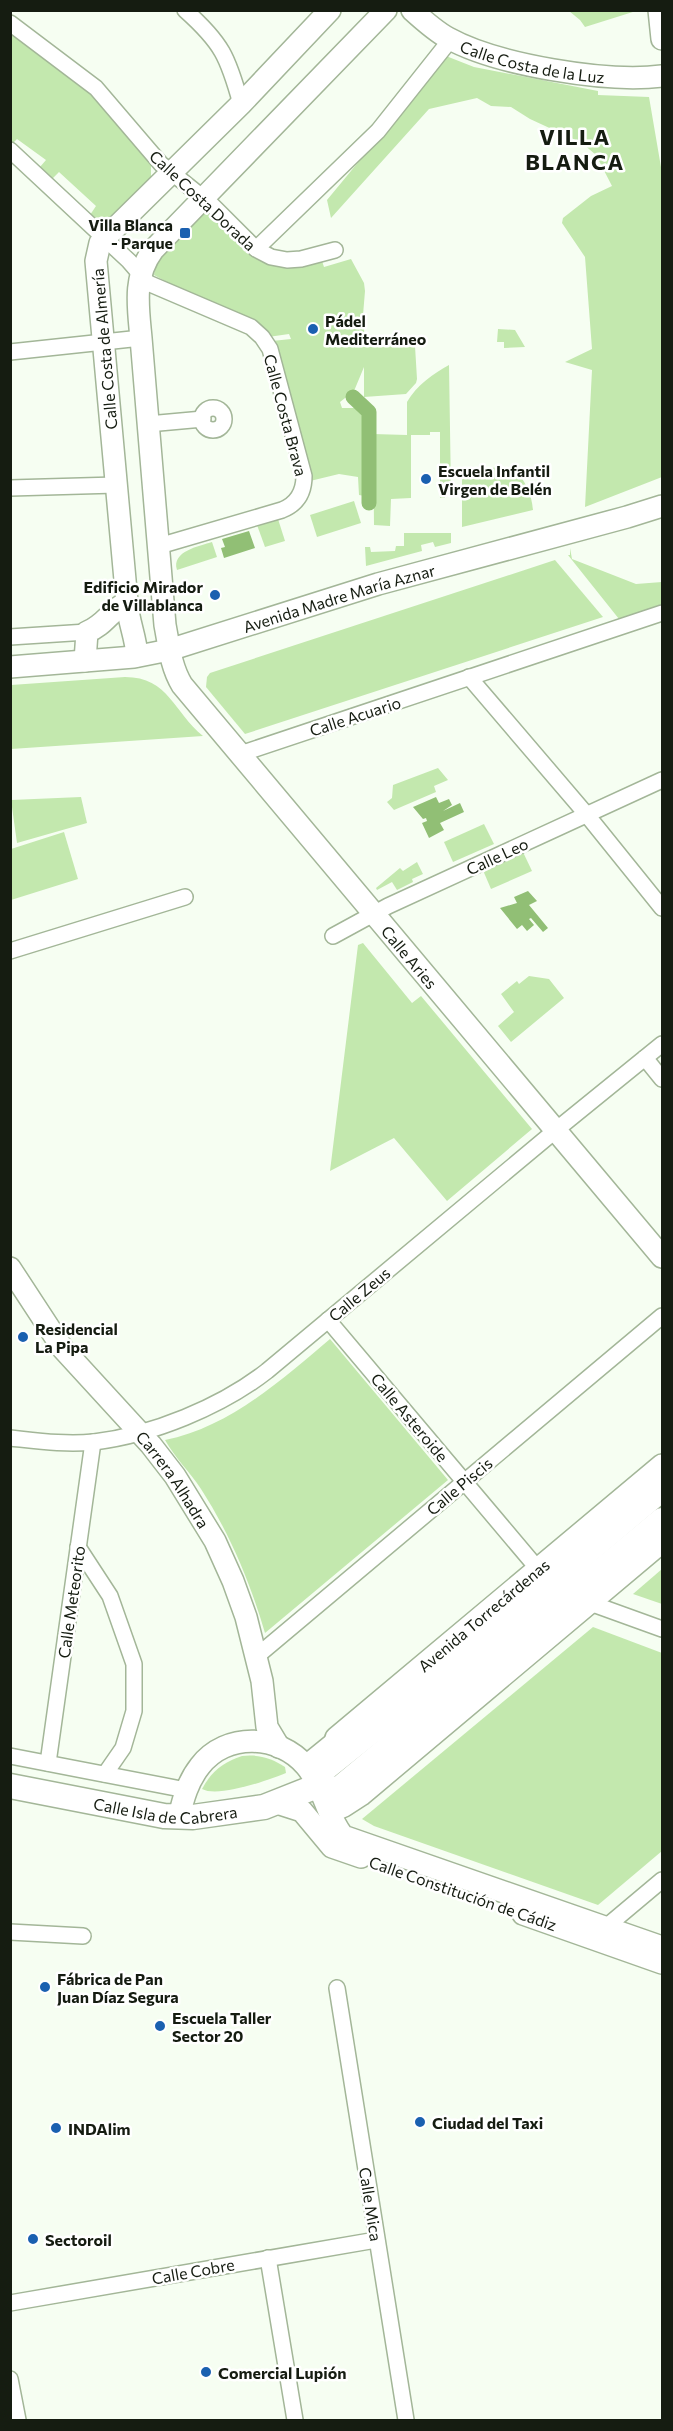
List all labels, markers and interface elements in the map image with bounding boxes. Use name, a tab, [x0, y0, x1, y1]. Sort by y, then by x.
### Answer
street label: Calle Costa de la Luz	[458, 36, 605, 86]
district label: VILLA BLANCA	[525, 123, 625, 175]
street label: Calle Costa Dorada	[146, 146, 260, 254]
place label: Villa Blanca - Parque	[88, 215, 173, 252]
marker: Villa Blanca - Parque	[178, 226, 192, 240]
street label: Calle Costa de Almería	[87, 268, 121, 430]
place label: Pádel Mediterráneo	[325, 311, 427, 348]
marker: Pádel Mediterráneo	[306, 322, 320, 336]
street label: Calle Costa Brava	[261, 352, 311, 478]
place label: Escuela Infantil Virgen de Belén	[438, 461, 552, 498]
marker: Escuela Infantil Virgen de Belén	[419, 472, 433, 486]
street label: Avenida Madre María Aznar	[241, 559, 438, 636]
place label: Edificio Mirador de Villablanca	[84, 577, 203, 614]
marker: Edificio Mirador de Villablanca	[208, 588, 222, 602]
street label: Calle Acuario	[307, 692, 403, 740]
street label: Calle Leo	[463, 833, 531, 879]
street label: Calle Aries	[378, 921, 442, 992]
street label: Calle Zeus	[324, 1263, 394, 1325]
place label: Residencial La Pipa	[35, 1319, 118, 1356]
marker: Residencial La Pipa	[16, 1330, 30, 1344]
street label: Calle Asteroide	[367, 1369, 453, 1465]
street label: Carrera Alhadra	[133, 1427, 214, 1531]
street label: Calle Piscis	[422, 1453, 496, 1519]
street label: Calle Meteorito	[54, 1544, 88, 1660]
street label: Avenida Torrecárdenas	[414, 1554, 553, 1675]
street label: Calle Isla de Cabrera	[92, 1793, 239, 1827]
street label: Calle Constitución de Cádiz	[367, 1852, 559, 1934]
place label: Fábrica de Pan Juan Díaz Segura	[57, 1969, 179, 2006]
marker: Fábrica de Pan Juan Díaz Segura	[38, 1980, 52, 1994]
place label: Escuela Taller Sector 20	[172, 2008, 272, 2045]
marker: Escuela Taller Sector 20	[153, 2019, 167, 2033]
place label: Ciudad del Taxi	[432, 2113, 543, 2132]
marker: Ciudad del Taxi	[413, 2115, 427, 2129]
place label: INDAlim	[68, 2119, 131, 2138]
marker: INDAlim	[49, 2121, 63, 2135]
street label: Calle Mica	[356, 2166, 386, 2242]
place label: Sectoroil	[45, 2230, 112, 2249]
marker: Sectoroil	[26, 2232, 40, 2246]
street label: Calle Cobre	[150, 2254, 236, 2288]
place label: Comercial Lupión	[218, 2363, 346, 2382]
marker: Comercial Lupión	[199, 2365, 213, 2379]

